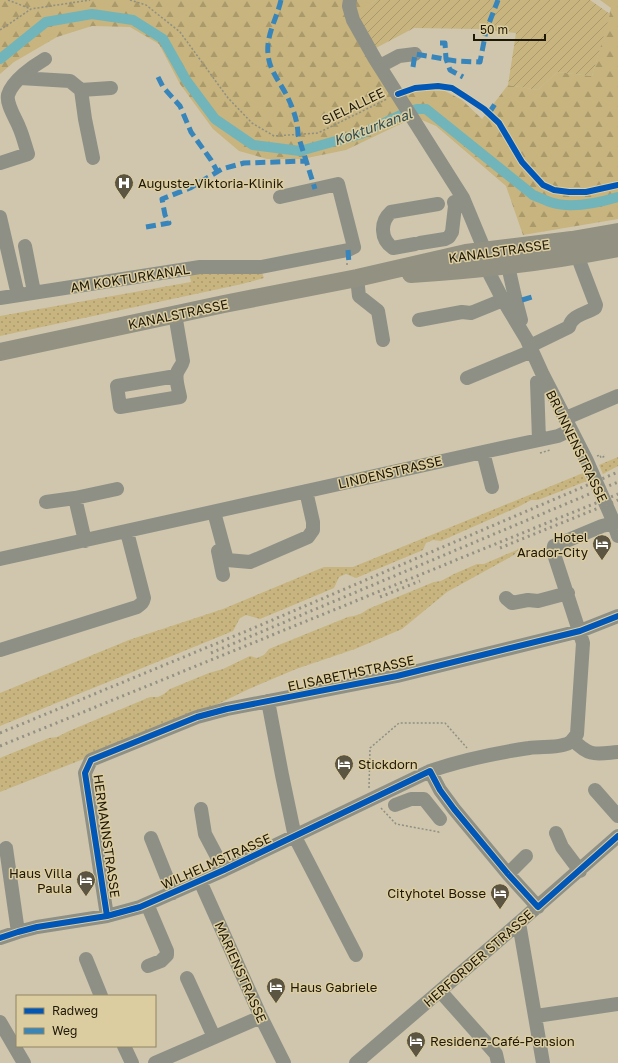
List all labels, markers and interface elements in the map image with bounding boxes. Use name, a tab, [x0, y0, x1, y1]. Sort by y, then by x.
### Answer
scale bar	[474, 16, 545, 42]
text: 50 m	[480, 22, 508, 37]
street label: SIELALLEE	[319, 84, 387, 128]
water label: Kokturkanal	[331, 104, 415, 149]
hospital icon: Auguste-Viktoria-Klinik	[113, 172, 135, 200]
place label: Auguste-Viktoria-Klinik	[138, 175, 284, 191]
street label: KANALSTRASSE	[447, 236, 551, 266]
street label: AM KOKTURKANAL	[69, 261, 191, 295]
street label: KANALSTRASSE	[126, 296, 230, 332]
street label: BRUNNENSTRASSE	[543, 387, 611, 505]
street label: LINDENSTRASSE	[336, 452, 444, 492]
place label: Hotel Arador-City	[517, 529, 589, 560]
hotel icon: Hotel Arador-City	[591, 533, 613, 561]
street label: ELISABETHSTRASSE	[286, 652, 416, 694]
hotel icon: Stickdorn	[333, 753, 355, 781]
place label: Stickdorn	[358, 756, 418, 772]
street label: HERMANNSTRASSE	[90, 773, 124, 899]
street label: WILHELMSTRASSE	[159, 830, 273, 892]
place label: Haus Villa Paula	[9, 865, 72, 896]
hotel icon: Haus Villa Paula	[75, 869, 97, 897]
hotel icon: Cityhotel Bosse	[489, 882, 511, 910]
place label: Cityhotel Bosse	[387, 885, 486, 901]
street label: HERFORDER STRASSE	[420, 906, 536, 1010]
street label: MARIENSTRASSE	[212, 919, 270, 1025]
hotel icon: Haus Gabriele	[265, 976, 287, 1004]
place label: Haus Gabriele	[290, 979, 377, 995]
legend	[16, 995, 156, 1047]
text: Radweg	[52, 1003, 98, 1018]
text: Weg	[52, 1023, 77, 1038]
hotel icon: Residenz-Café-Pension	[405, 1030, 427, 1058]
place label: Residenz-Café-Pension	[430, 1033, 575, 1049]

